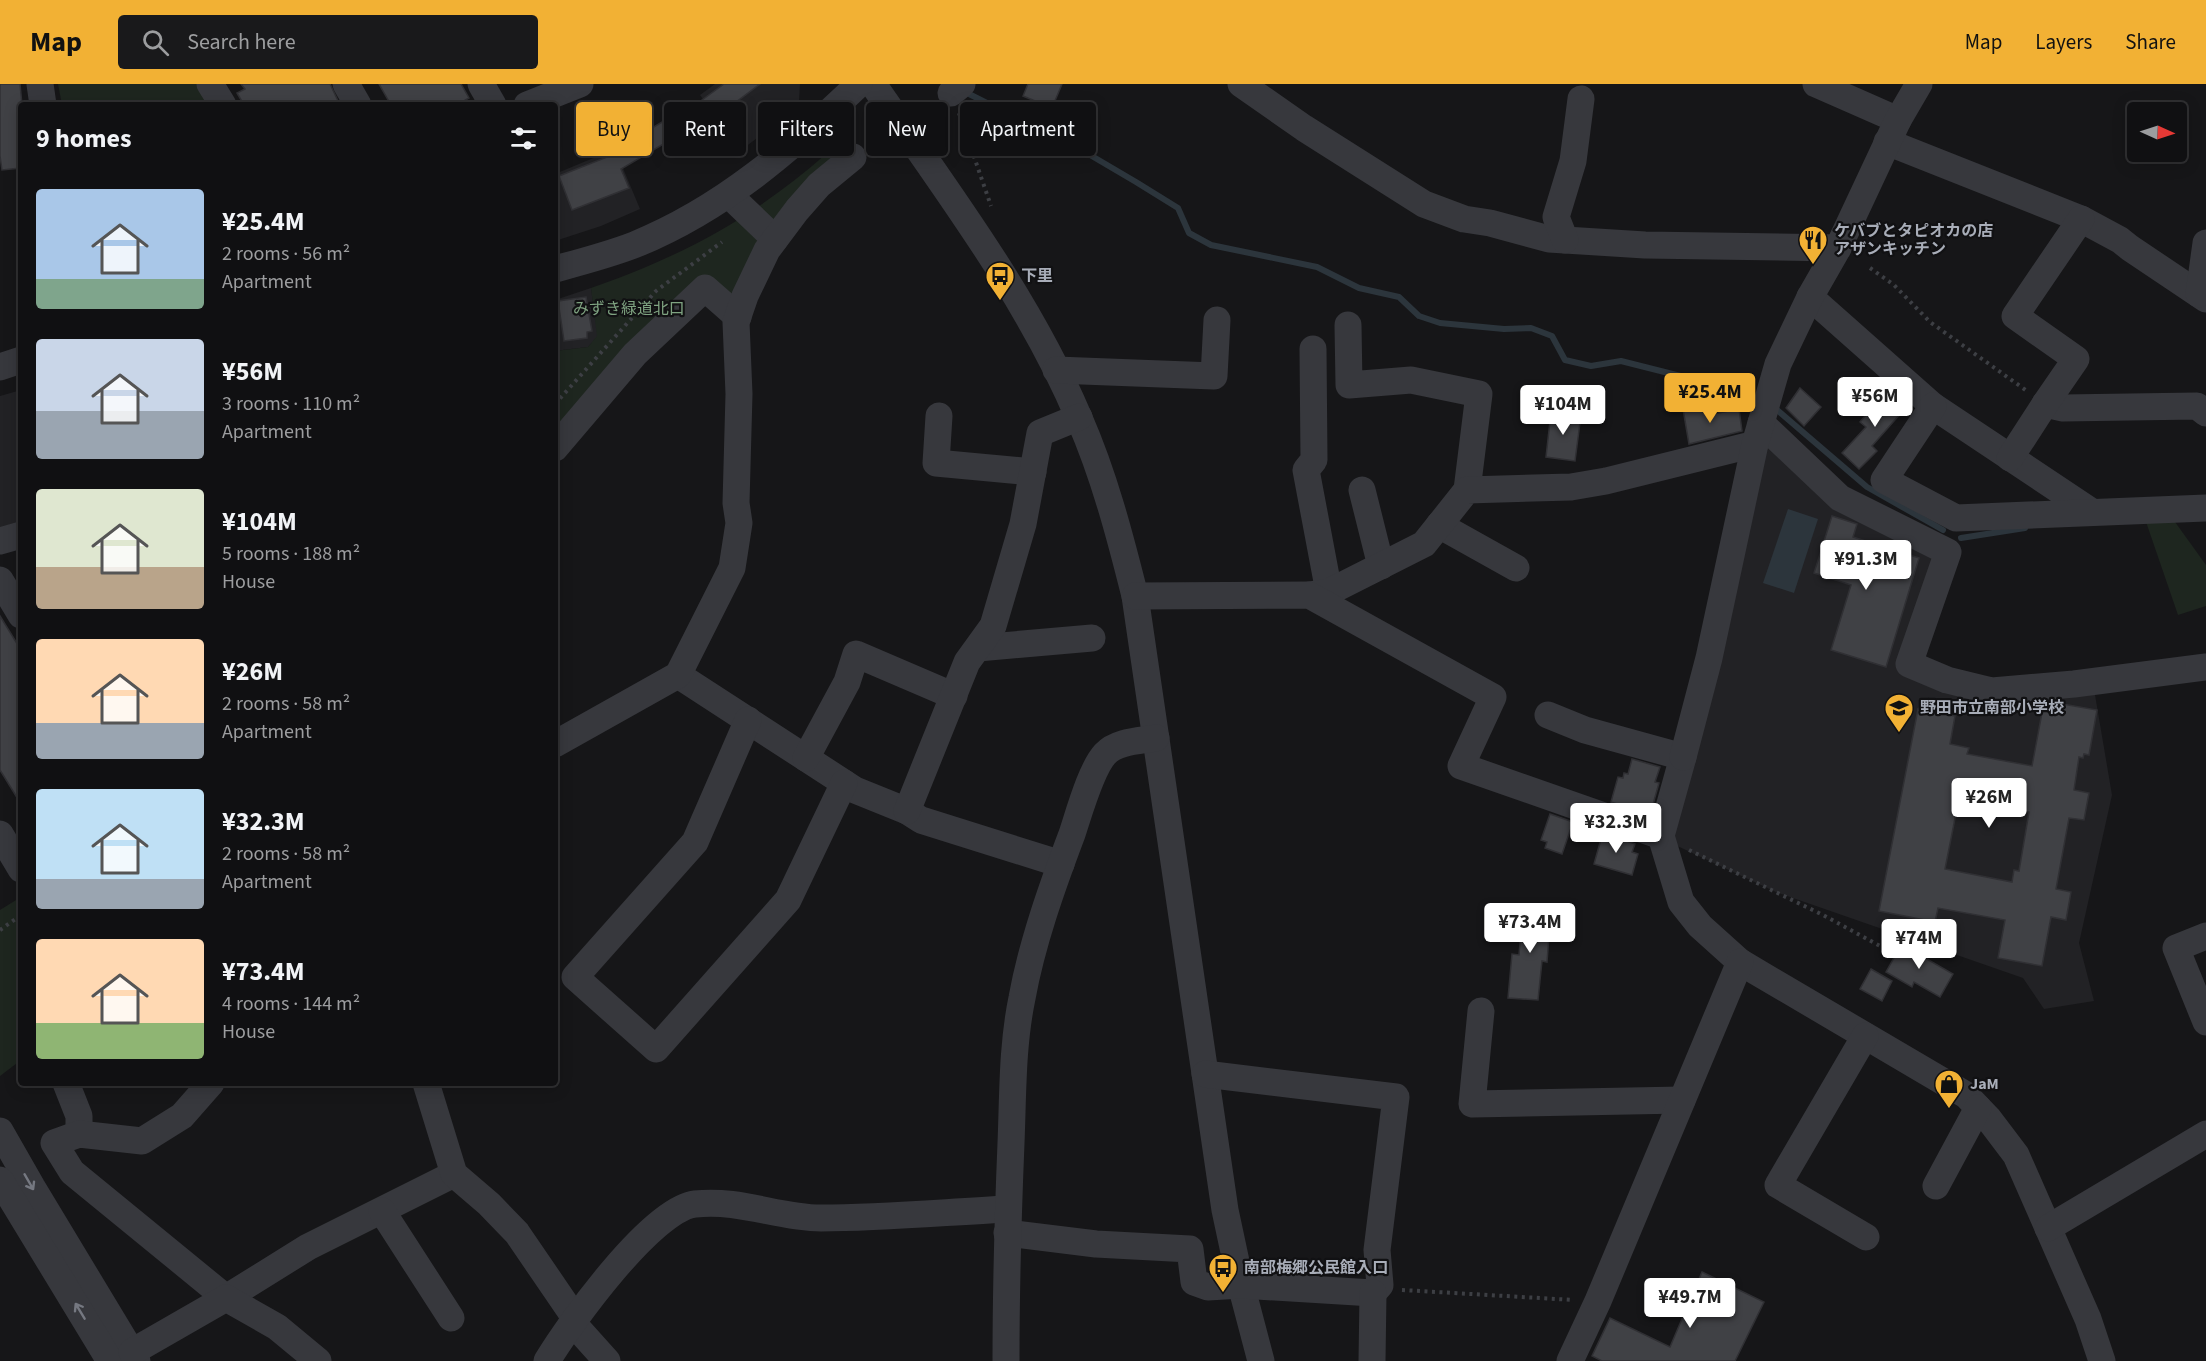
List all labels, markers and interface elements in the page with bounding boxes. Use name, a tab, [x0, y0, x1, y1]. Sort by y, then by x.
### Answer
search box	[118, 15, 538, 69]
text: Map	[30, 22, 82, 62]
icon: search	[139, 26, 172, 59]
text: Search here	[187, 26, 296, 58]
text: Map	[1965, 27, 2002, 57]
text: Layers	[2035, 27, 2092, 57]
text: Share	[2125, 27, 2176, 57]
chip: Buy	[576, 102, 652, 156]
chip: Rent	[664, 102, 746, 156]
chip: Filters	[758, 102, 854, 156]
chip: New	[866, 102, 948, 156]
chip: Apartment	[960, 102, 1096, 156]
north arrow	[2127, 102, 2187, 162]
map controls	[2127, 102, 2187, 162]
text: 9 homes	[36, 120, 131, 157]
icon: filters	[507, 122, 540, 155]
text: ¥25.4M	[222, 203, 305, 240]
icon: home	[84, 213, 156, 285]
place label: ケバブとタピオカの店 アザンキッチン	[1834, 220, 1993, 260]
restaurant icon: ケバブとタピオカの店 アザンキッチン	[1797, 224, 1829, 266]
text: 2 rooms · 56 m²	[222, 240, 350, 268]
bus stop icon: 下里	[984, 260, 1016, 302]
place label: 下里	[1021, 265, 1053, 287]
text: Apartment	[222, 268, 312, 296]
park label: みずき緑道北口	[573, 298, 685, 320]
text: ¥56M	[222, 353, 283, 390]
icon: home	[84, 363, 156, 435]
pin: ¥25.4M	[1661, 373, 1759, 424]
pin: ¥56M	[1839, 377, 1911, 428]
text: ¥25.4M	[1678, 378, 1742, 406]
text: ¥56M	[1852, 382, 1898, 410]
pin: ¥104M	[1521, 385, 1605, 436]
text: 3 rooms · 110 m²	[222, 390, 360, 418]
text: ¥104M	[1534, 390, 1592, 418]
text: Apartment	[222, 418, 312, 446]
text: ¥104M	[222, 503, 297, 540]
icon: home	[84, 513, 156, 585]
text: 5 rooms · 188 m²	[222, 540, 360, 568]
pin: ¥91.3M	[1817, 540, 1915, 591]
text: ¥91.3M	[1834, 545, 1898, 573]
text: House	[222, 568, 275, 596]
text: ¥26M	[222, 653, 283, 690]
icon: home	[84, 663, 156, 735]
text: 2 rooms · 58 m²	[222, 690, 350, 718]
school or university icon: 野田市立南部小学校	[1883, 692, 1915, 734]
place label: 野田市立南部小学校	[1920, 697, 2064, 719]
text: Apartment	[222, 718, 312, 746]
pin: ¥26M	[1953, 778, 2025, 829]
text: ¥26M	[1966, 783, 2012, 811]
text: ¥32.3M	[222, 803, 305, 840]
pin: ¥32.3M	[1567, 803, 1665, 854]
text: ¥32.3M	[1584, 808, 1648, 836]
icon: home	[84, 813, 156, 885]
text: 2 rooms · 58 m²	[222, 840, 350, 868]
text: Apartment	[222, 868, 312, 896]
pin: ¥73.4M	[1481, 903, 1579, 954]
text: ¥73.4M	[1498, 908, 1562, 936]
pin: ¥74M	[1883, 919, 1955, 970]
text: ¥74M	[1896, 924, 1942, 952]
text: ¥73.4M	[222, 953, 305, 990]
icon: home	[84, 963, 156, 1035]
text: 4 rooms · 144 m²	[222, 990, 360, 1018]
text: House	[222, 1018, 275, 1046]
shop icon: JaM	[1933, 1068, 1965, 1110]
place label: JaM	[1970, 1073, 1999, 1095]
one-way arrow	[23, 1173, 35, 1190]
bus stop icon: 南部梅郷公民館入口	[1207, 1252, 1239, 1294]
place label: 南部梅郷公民館入口	[1244, 1257, 1388, 1279]
pin: ¥49.7M	[1641, 1278, 1739, 1329]
text: ¥49.7M	[1658, 1283, 1722, 1311]
one-way arrow	[73, 1303, 85, 1320]

